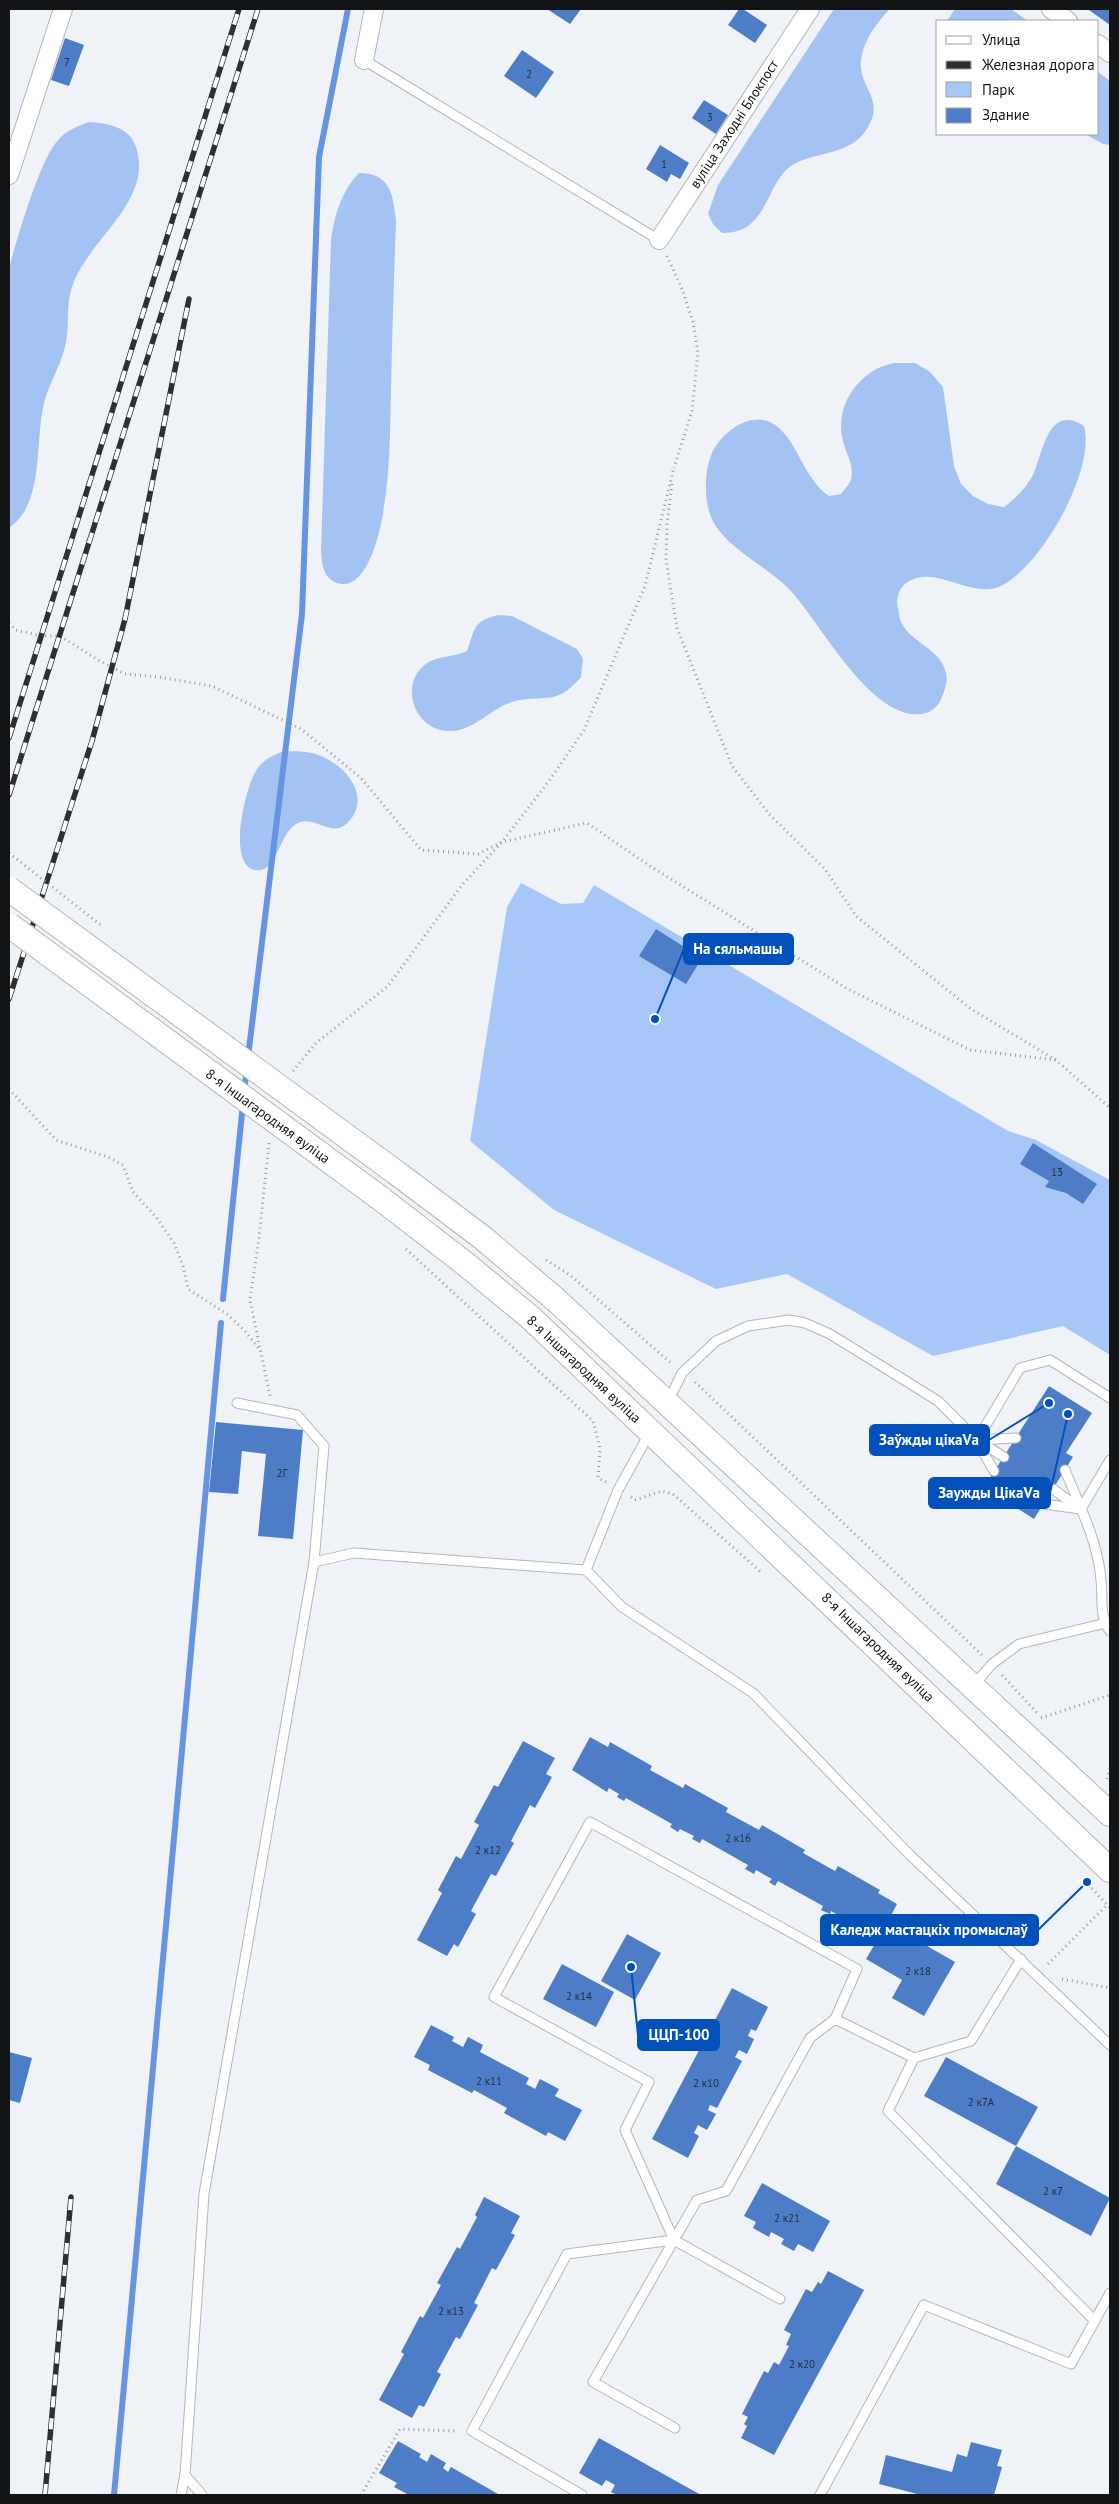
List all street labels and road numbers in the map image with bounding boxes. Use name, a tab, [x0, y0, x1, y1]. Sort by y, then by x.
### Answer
street label: вуліца Заходні Блокпост	[686, 56, 782, 192]
street label: 8-я Іншагародняя вуліца	[202, 1065, 334, 1167]
street label: 8-я Іншагародняя вуліца	[523, 1311, 645, 1427]
street label: 8-я Іншагародняя вуліца	[818, 1588, 938, 1706]

